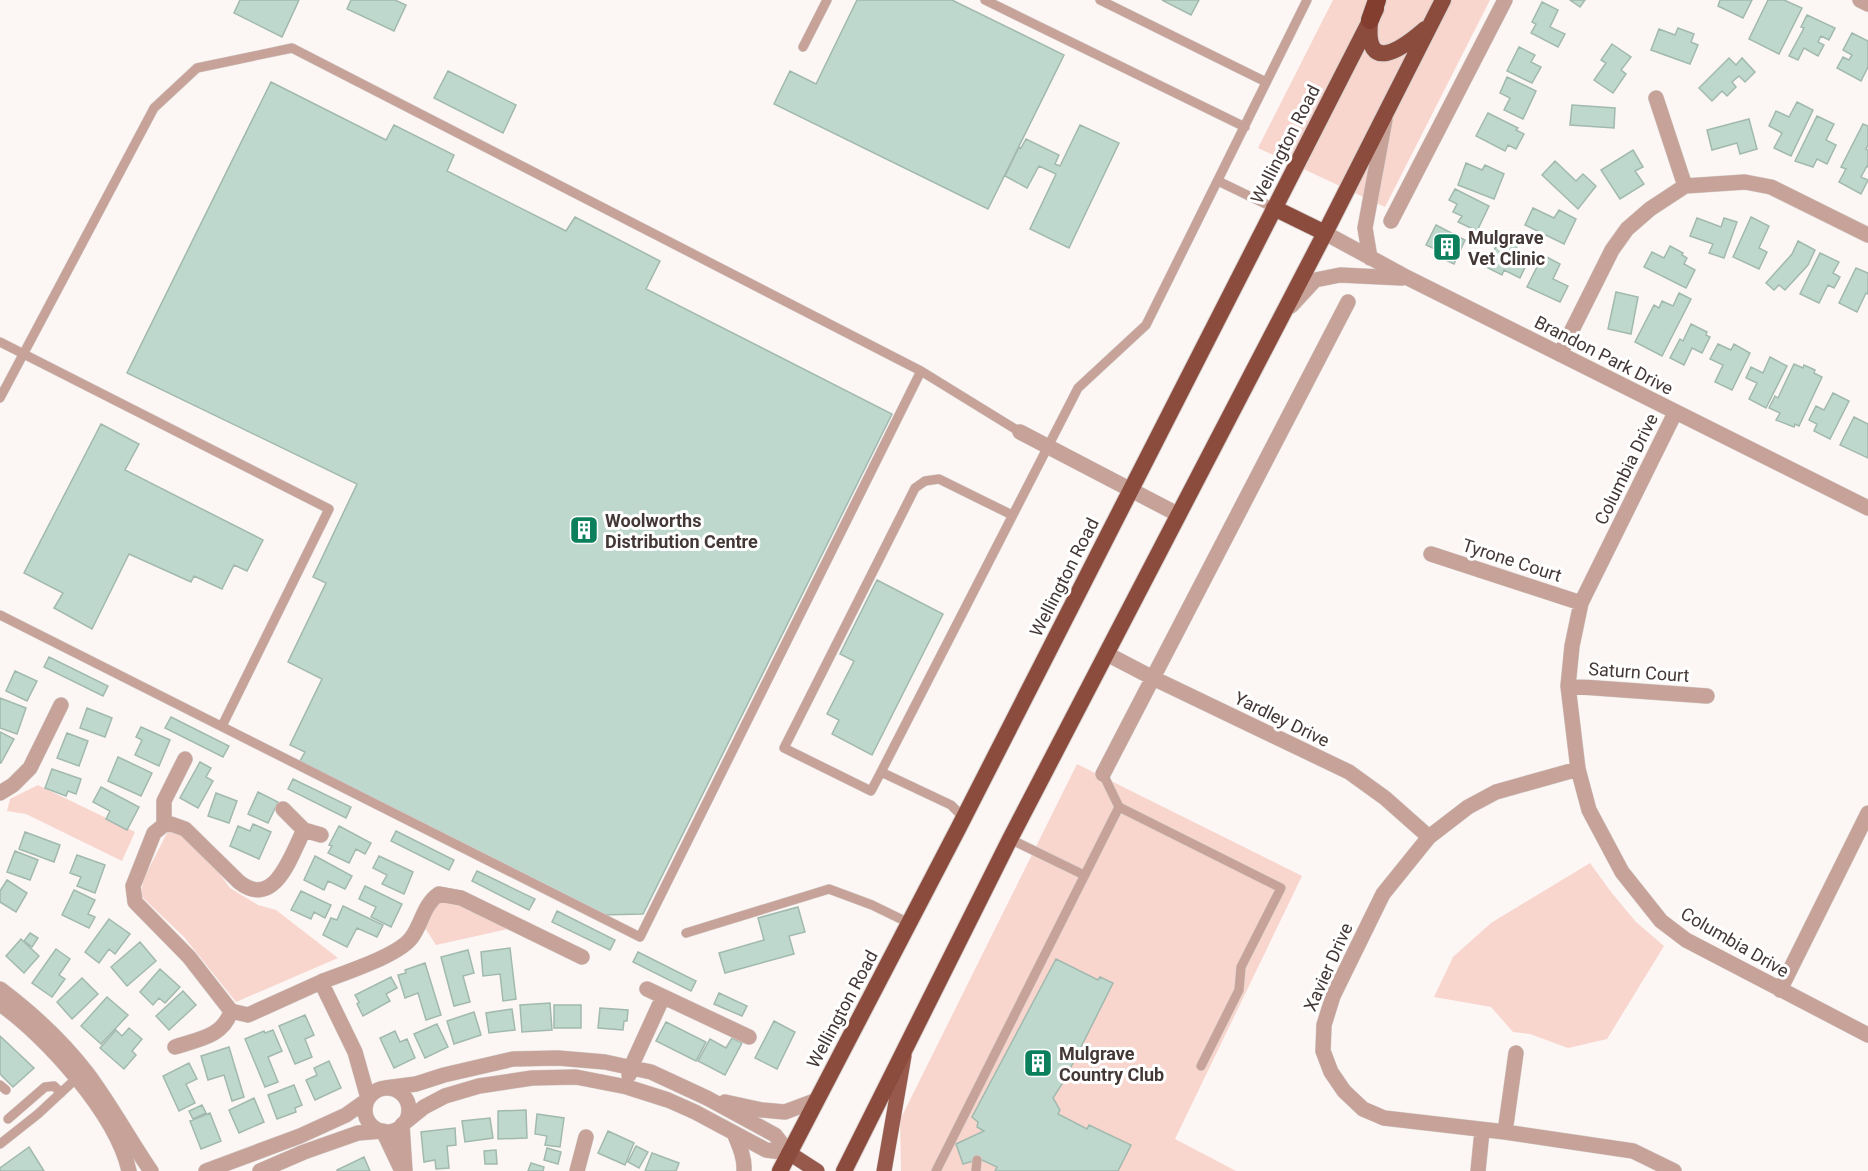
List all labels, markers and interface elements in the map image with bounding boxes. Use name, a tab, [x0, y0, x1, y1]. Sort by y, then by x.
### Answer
street label: Wellington Road	[1246, 81, 1324, 207]
place label: Mulgrave Vet Clinic	[1468, 227, 1545, 269]
building icon: Mulgrave Vet Clinic	[1431, 231, 1463, 263]
street label: Brandon Park Drive	[1531, 311, 1677, 399]
street label: Columbia Drive	[1590, 410, 1662, 528]
place label: Woolworths Distribution Centre	[605, 510, 758, 552]
building icon: Woolworths Distribution Centre	[568, 514, 600, 546]
street label: Wellington Road	[1025, 514, 1103, 640]
street label: Tyrone Court	[1460, 534, 1564, 586]
street label: Saturn Court	[1588, 658, 1690, 686]
street label: Yardley Drive	[1231, 687, 1333, 751]
street label: Columbia Drive	[1677, 903, 1793, 981]
street label: Xavier Drive	[1299, 920, 1357, 1014]
street label: Wellington Road	[802, 947, 882, 1071]
place label: Mulgrave Country Club	[1059, 1043, 1164, 1085]
building icon: Mulgrave Country Club	[1022, 1047, 1054, 1079]

